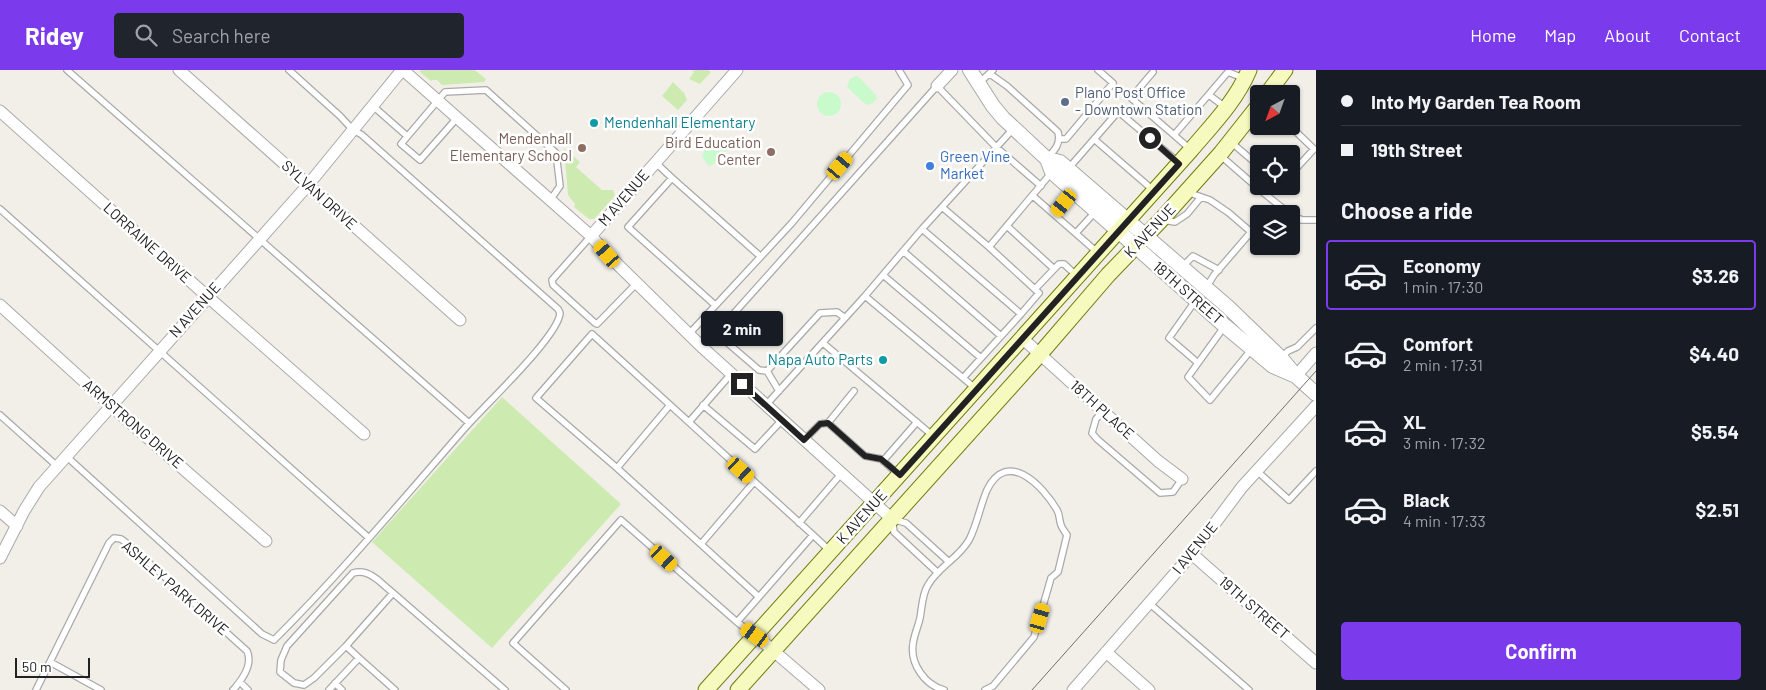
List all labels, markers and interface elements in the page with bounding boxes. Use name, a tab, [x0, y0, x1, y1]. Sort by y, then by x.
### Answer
search box	[114, 13, 464, 58]
text: Ridey	[25, 21, 84, 50]
icon: search	[132, 21, 160, 49]
text: Search here	[172, 24, 271, 47]
text: Home	[1470, 24, 1516, 46]
text: Map	[1544, 24, 1576, 46]
text: About	[1604, 24, 1651, 46]
text: Contact	[1679, 24, 1741, 46]
place label: Plano Post Office - Downtown Station	[1075, 83, 1202, 118]
north arrow	[1250, 85, 1300, 135]
map controls	[1250, 85, 1300, 255]
text: Into My Garden Tea Room	[1371, 90, 1581, 113]
marker: Plano Post Office - Downtown Station	[1059, 96, 1071, 108]
place label: Mendenhall Elementary	[604, 113, 756, 131]
marker: Mendenhall Elementary	[588, 117, 600, 129]
route start	[1139, 127, 1161, 149]
place label: Mendenhall Elementary School	[450, 129, 572, 164]
place label: Bird Education Center	[665, 133, 762, 168]
text: 19th Street	[1371, 138, 1463, 161]
marker: Mendenhall Elementary School	[576, 142, 588, 154]
button: locate	[1250, 145, 1300, 195]
marker: Bird Education Center	[765, 146, 777, 158]
place label: Green Vine Market	[940, 147, 1010, 182]
car	[824, 150, 855, 182]
street label: SYLVAN DRIVE	[278, 156, 361, 233]
marker: Green Vine Market	[924, 160, 936, 172]
street label: M AVENUE	[594, 165, 653, 229]
car	[1048, 187, 1079, 219]
text: Choose a ride	[1341, 197, 1473, 223]
street label: LORRAINE DRIVE	[100, 198, 195, 286]
street label: K AVENUE	[1120, 200, 1179, 261]
button: layers	[1250, 205, 1300, 255]
car	[591, 238, 622, 270]
icon: car	[1343, 253, 1388, 298]
text: Economy	[1403, 254, 1481, 277]
street label: 18TH STREET	[1150, 257, 1227, 328]
text: $3.26	[1692, 264, 1739, 287]
text: 1 min · 17:30	[1403, 277, 1483, 296]
street label: N AVENUE	[165, 278, 224, 341]
callout: 2 min	[701, 312, 783, 346]
text: 2 min	[723, 319, 761, 338]
icon: car	[1343, 331, 1388, 376]
text: Comfort	[1403, 332, 1473, 355]
text: $4.40	[1689, 342, 1739, 365]
place label: Napa Auto Parts	[768, 350, 873, 368]
marker: Napa Auto Parts	[877, 354, 889, 366]
text: 2 min · 17:31	[1403, 355, 1483, 374]
route end	[731, 373, 753, 395]
street label: ARMSTRONG DRIVE	[80, 375, 187, 472]
street label: 18TH PLACE	[1067, 376, 1138, 443]
icon: car	[1343, 409, 1388, 454]
text: XL	[1403, 410, 1426, 433]
text: $5.54	[1691, 420, 1739, 443]
text: 3 min · 17:32	[1403, 433, 1486, 452]
car	[724, 454, 757, 486]
street label: K AVENUE	[832, 485, 890, 547]
icon: car	[1343, 487, 1388, 532]
text: Black	[1403, 488, 1450, 511]
text: $2.51	[1696, 498, 1739, 521]
text: 4 min · 17:33	[1403, 511, 1486, 530]
street label: I AVENUE	[1168, 518, 1221, 577]
street label: ASHLEY PARK DRIVE	[119, 536, 233, 638]
car	[647, 542, 680, 574]
street label: 19TH STREET	[1216, 572, 1293, 643]
car	[1028, 602, 1051, 634]
car	[738, 620, 771, 650]
button: Confirm	[1341, 622, 1741, 680]
scale bar	[15, 655, 90, 678]
text: 50 m	[22, 658, 51, 675]

